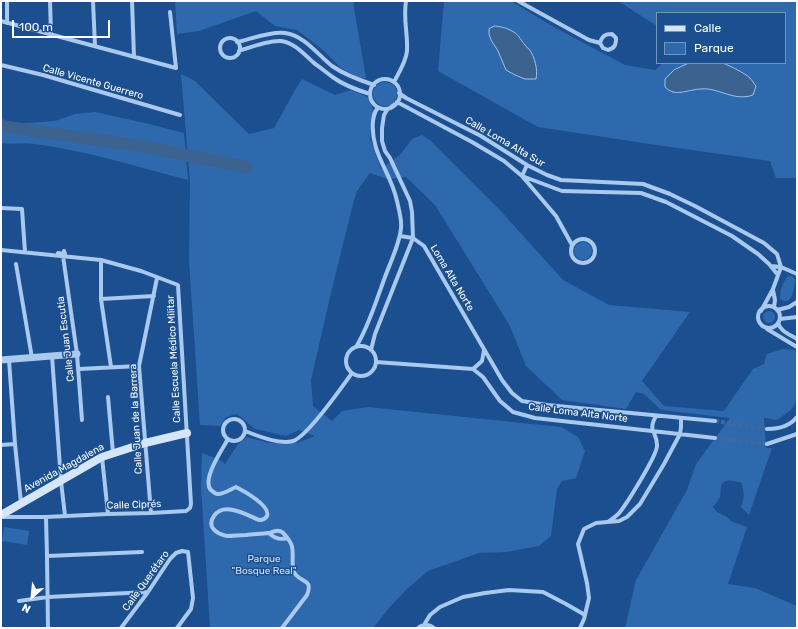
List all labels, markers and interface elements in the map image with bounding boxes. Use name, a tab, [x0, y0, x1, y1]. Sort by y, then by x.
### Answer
scale bar	[14, 12, 112, 38]
legend	[656, 12, 786, 64]
text: 100 m	[19, 20, 53, 34]
text: Calle	[694, 21, 721, 35]
text: Parque	[694, 41, 734, 55]
street label: Calle Vicente Guerrero	[41, 62, 145, 102]
street label: Calle Loma Alta Sur	[463, 114, 547, 170]
street label: Loma Alta Norte	[428, 243, 476, 313]
street label: Calle Escuela Médico Militar	[165, 295, 183, 423]
street label: Calle Juan Escutia	[55, 296, 77, 382]
street label: Calle Juan de la Barrera	[127, 364, 145, 474]
street label: Calle Loma Alta Norte	[528, 401, 628, 425]
street label: Avenida Magdalena	[22, 441, 106, 495]
street label: Calle Ciprés	[107, 498, 161, 512]
street label: Calle Querétaro	[120, 549, 172, 613]
park label: Parque "Bosque Real"	[231, 553, 297, 576]
north arrow	[12, 577, 52, 617]
text: N	[20, 601, 33, 616]

